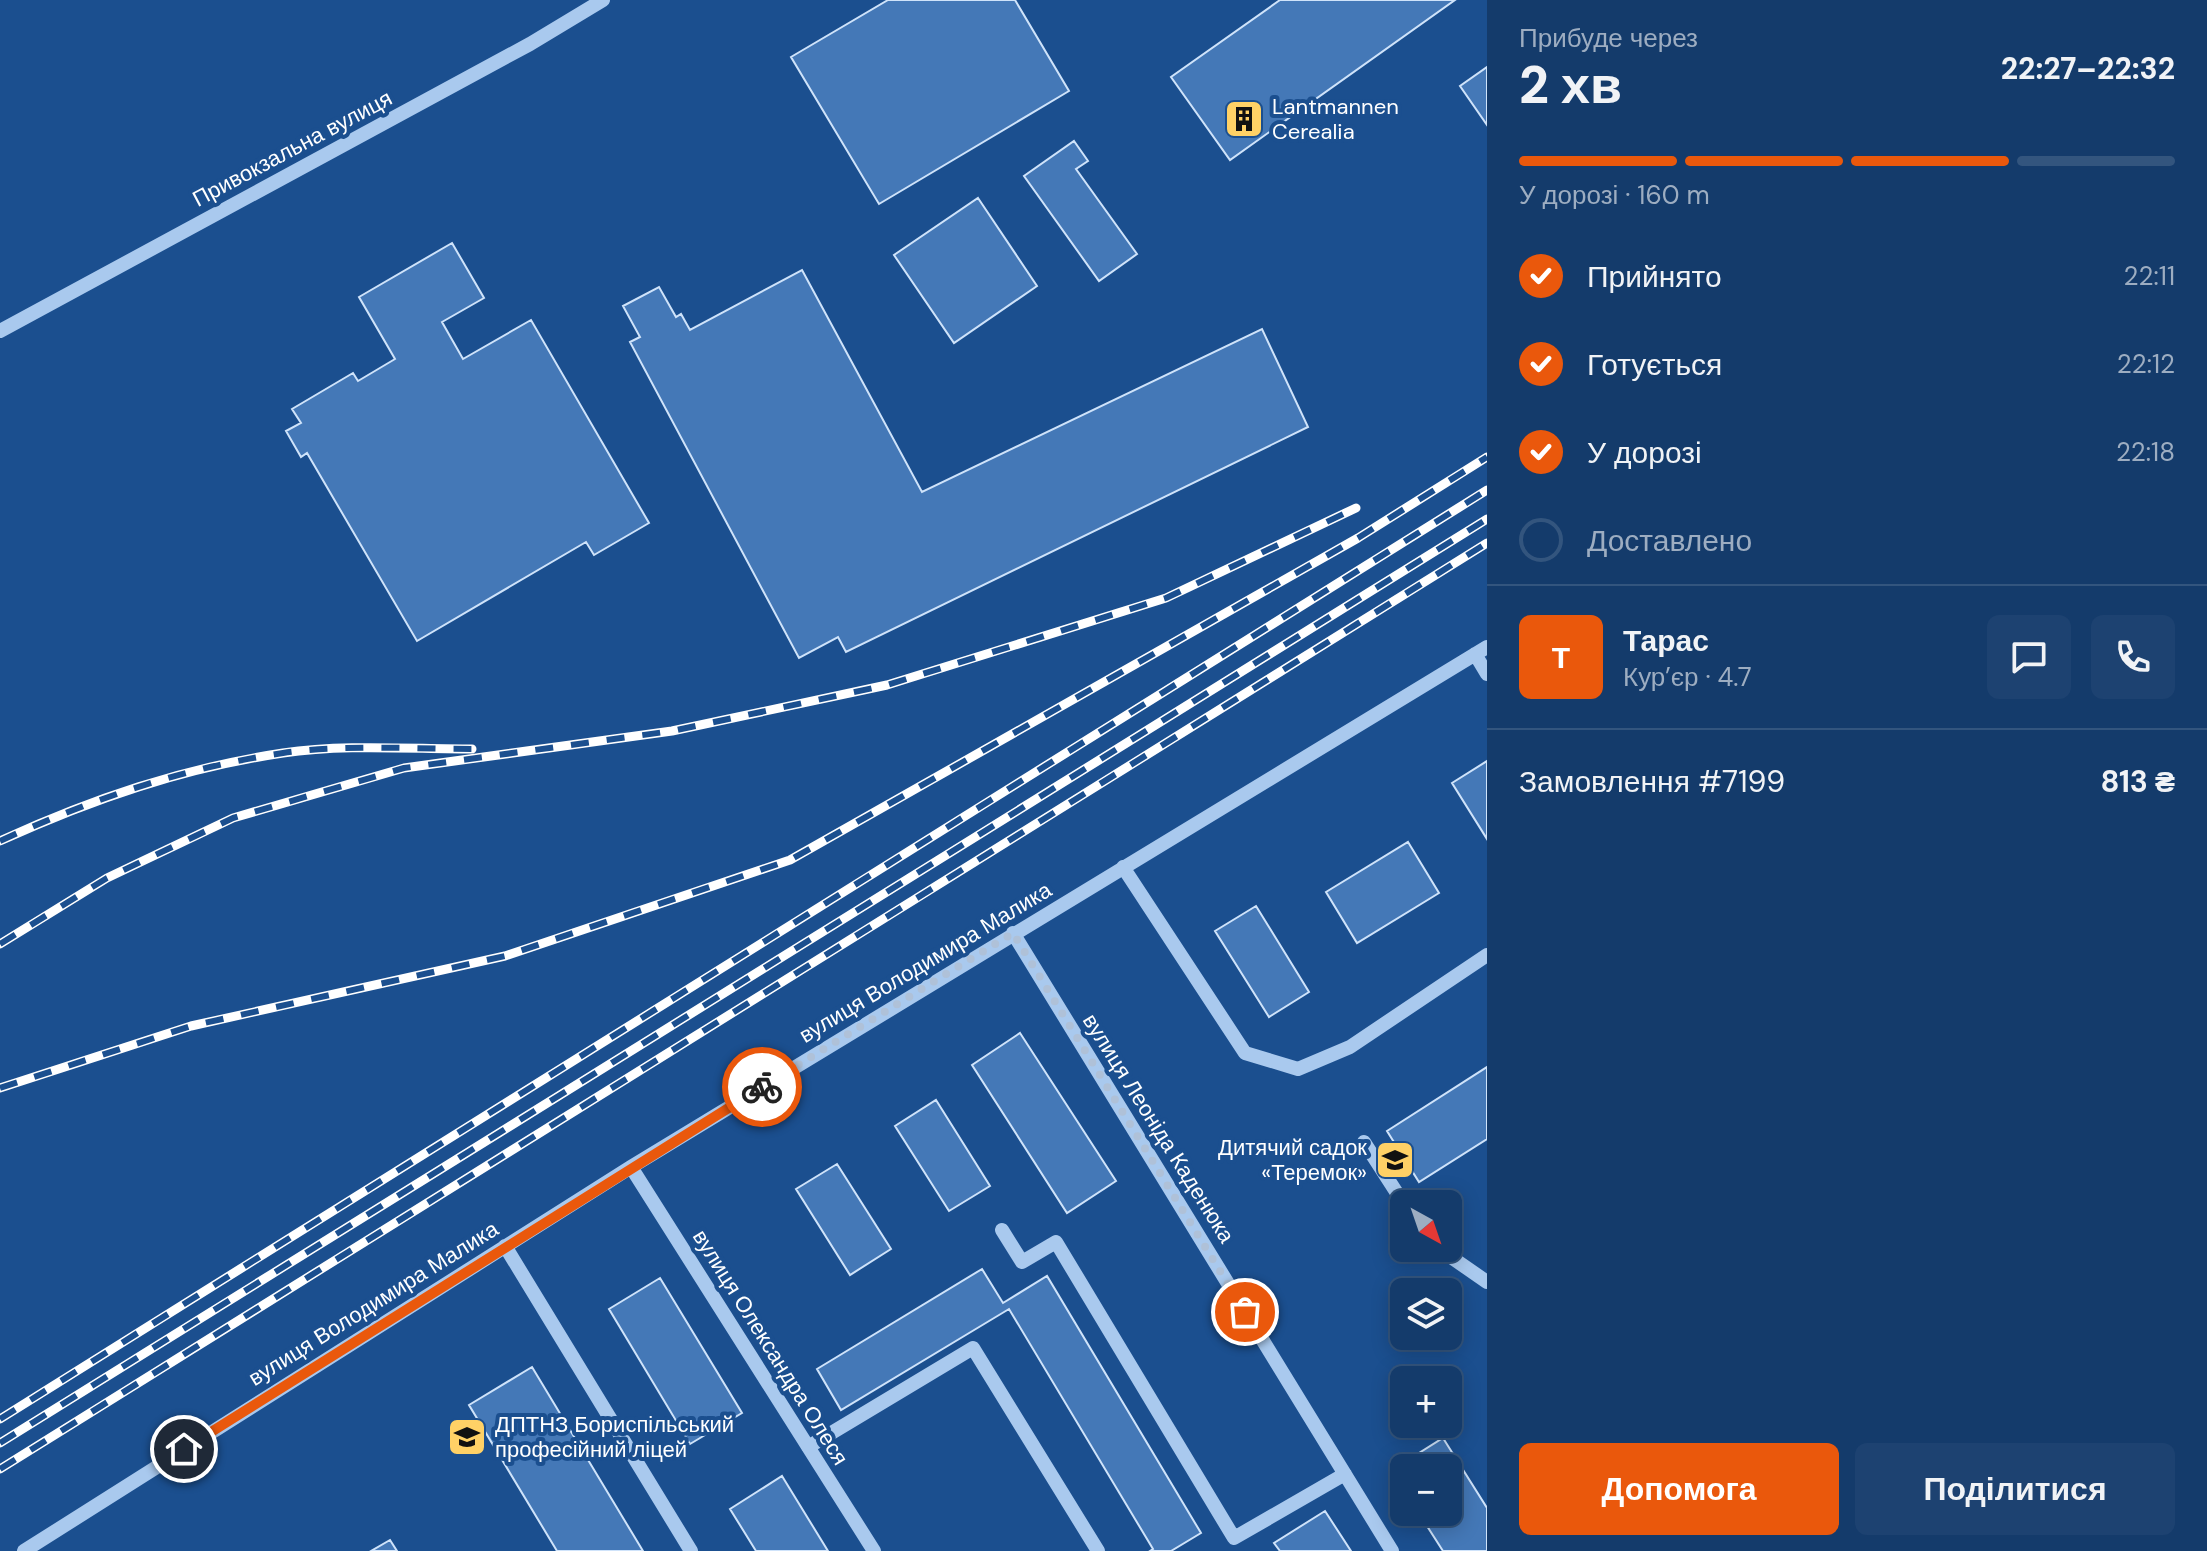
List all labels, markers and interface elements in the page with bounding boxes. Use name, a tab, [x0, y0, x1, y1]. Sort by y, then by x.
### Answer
text: Прибуде через	[1519, 21, 1698, 55]
text: 22:27–22:32	[2001, 49, 2175, 88]
text: 2 хв	[1519, 51, 1622, 119]
street label: Привокзальна вулиця	[187, 84, 397, 213]
place label: Lantmannen Cerealia	[1272, 92, 1399, 146]
building icon: Lantmannen Cerealia	[1223, 98, 1265, 140]
text: У дорозі · 160 m	[1519, 178, 1710, 212]
icon: check	[1519, 254, 1563, 298]
text: Прийнято	[1587, 257, 1722, 296]
text: 22:11	[2124, 259, 2175, 293]
icon: check	[1519, 342, 1563, 386]
text: Готується	[1587, 345, 1722, 384]
text: 22:12	[2117, 347, 2175, 381]
icon: check	[1519, 430, 1563, 474]
text: У дорозі	[1587, 433, 1702, 472]
text: 22:18	[2116, 435, 2175, 469]
text: Доставлено	[1587, 521, 1752, 560]
button: chat	[1987, 615, 2071, 699]
button: phone	[2091, 615, 2175, 699]
text: Тарас	[1623, 621, 1709, 660]
text: Т	[1552, 638, 1570, 677]
text: Кур’єр · 4.7	[1623, 660, 1752, 694]
text: Замовлення #7199	[1519, 762, 1785, 801]
text: 813 ₴	[2101, 762, 2175, 801]
street label: вулиця Володимира Малика	[794, 875, 1058, 1049]
street label: вулиця Леоніда Каденюка	[1076, 1008, 1242, 1249]
courier	[722, 1047, 802, 1127]
icon: bike	[740, 1065, 784, 1109]
place label: Дитячий садок «Теремок»	[1218, 1133, 1367, 1187]
school or university icon: Дитячий садок «Теремок»	[1374, 1139, 1416, 1181]
north arrow	[1390, 1190, 1462, 1262]
map controls	[1390, 1190, 1462, 1526]
street label: вулиця Володимира Малика	[243, 1214, 504, 1392]
street label: вулиця Олександра Олеся	[686, 1224, 855, 1470]
pin	[1211, 1278, 1279, 1346]
button: layers	[1390, 1278, 1462, 1350]
icon: bag	[1223, 1290, 1267, 1334]
button: +	[1390, 1366, 1462, 1438]
place label: ДПТНЗ Бориспільський професійний ліцей	[495, 1410, 734, 1464]
pin	[150, 1415, 218, 1483]
school or university icon: ДПТНЗ Бориспільський професійний ліцей	[446, 1416, 488, 1458]
icon: home	[162, 1427, 206, 1471]
button: Допомога	[1519, 1443, 1839, 1535]
button: Поділитися	[1855, 1443, 2175, 1535]
button: −	[1390, 1454, 1462, 1526]

